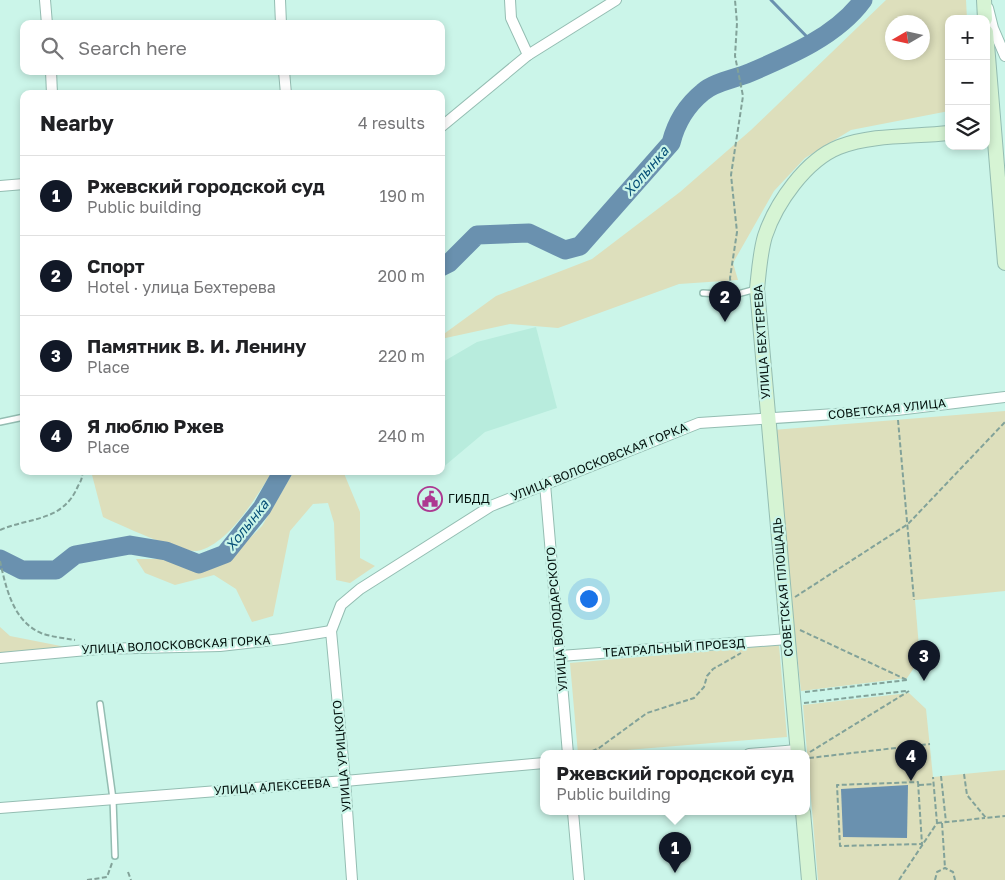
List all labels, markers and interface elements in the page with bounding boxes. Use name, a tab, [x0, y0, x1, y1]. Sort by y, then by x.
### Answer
north arrow	[885, 15, 930, 60]
map controls	[945, 15, 990, 150]
button: +	[945, 15, 990, 60]
search box	[20, 20, 445, 75]
icon: search	[38, 34, 66, 62]
text: Search here	[78, 36, 187, 59]
button: −	[945, 60, 990, 105]
button: layers	[945, 105, 990, 150]
text: Nearby	[40, 110, 114, 136]
text: 4 results	[358, 113, 425, 133]
water label: Холынка	[620, 142, 672, 199]
text: Ржевский городской суд	[87, 174, 325, 197]
text: 1	[52, 186, 60, 206]
text: 190 m	[379, 186, 425, 206]
text: Public building	[87, 197, 202, 217]
text: Спорт	[87, 254, 145, 277]
text: 2	[51, 266, 61, 286]
text: 200 m	[378, 266, 425, 286]
text: Hotel · улица Бехтерева	[87, 277, 276, 297]
pin: 2	[709, 281, 741, 322]
street label: УЛИЦА БЕХТЕРЕВА	[750, 284, 773, 400]
text: Памятник В. И. Ленину	[87, 334, 306, 357]
text: 3	[51, 346, 61, 366]
text: 220 m	[378, 346, 425, 366]
text: Place	[87, 357, 130, 377]
street label: СОВЕТСКАЯ УЛИЦА	[827, 395, 947, 422]
text: Я люблю Ржев	[87, 414, 224, 437]
street label: УЛИЦА ВОЛОСКОВСКАЯ ГОРКА	[508, 419, 689, 504]
text: 4	[51, 426, 61, 446]
text: 240 m	[378, 426, 425, 446]
text: Place	[87, 437, 130, 457]
public building icon: ГИБДД	[417, 486, 443, 512]
place label: ГИБДД	[448, 491, 490, 506]
water label: Холынка	[221, 495, 272, 554]
street label: СОВЕТСКАЯ ПЛОЩАДЬ	[769, 517, 796, 657]
street label: УЛИЦА ВОЛОДАРСКОГО	[543, 546, 570, 692]
your location	[576, 586, 602, 612]
street label: УЛИЦА ВОЛОСКОВСКАЯ ГОРКА	[81, 632, 271, 657]
street label: ТЕАТРАЛЬНЫЙ ПРОЕЗД	[602, 635, 746, 660]
pin: 3	[908, 640, 940, 681]
street label: УЛИЦА УРИЦКОГО	[329, 699, 354, 813]
pin: 4	[895, 740, 927, 781]
popup	[540, 750, 810, 815]
text: Ржевский городской суд	[556, 761, 794, 784]
street label: УЛИЦА АЛЕКСЕЕВА	[213, 775, 331, 798]
text: Public building	[556, 784, 671, 804]
pin: 1	[659, 832, 691, 873]

